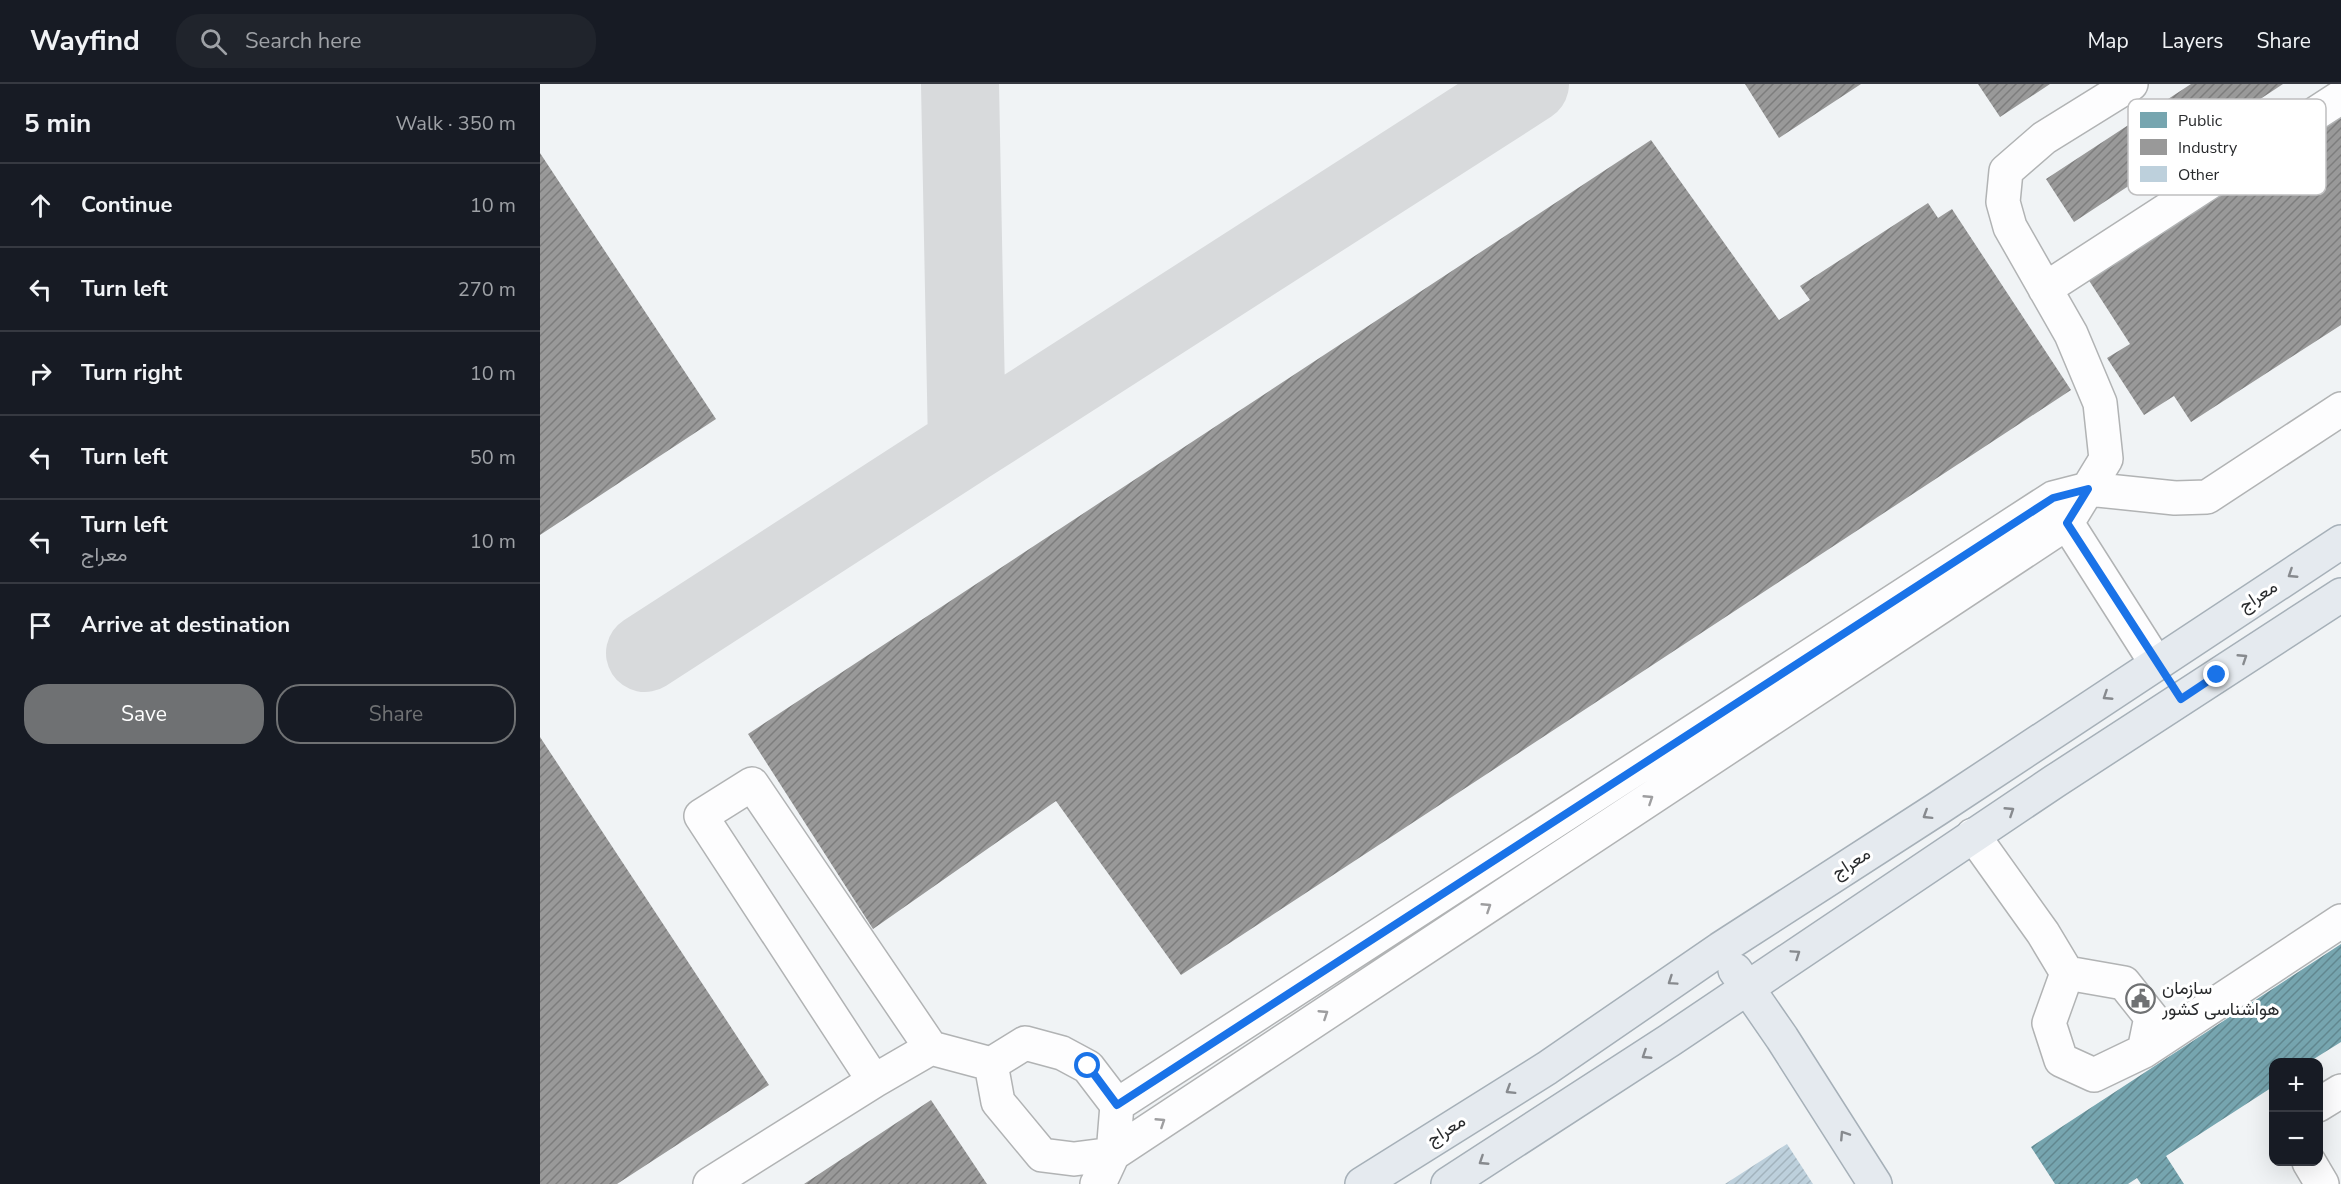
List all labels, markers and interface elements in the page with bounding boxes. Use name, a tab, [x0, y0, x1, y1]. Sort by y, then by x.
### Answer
search box	[176, 14, 596, 68]
text: Wayfind	[30, 22, 140, 60]
icon: search	[197, 25, 230, 58]
text: Search here	[245, 26, 362, 56]
text: Map	[2087, 27, 2129, 55]
text: Layers	[2162, 27, 2223, 55]
text: Share	[2256, 27, 2311, 55]
legend	[2128, 99, 2326, 195]
text: 5 min	[24, 106, 91, 141]
text: Walk · 350 m	[396, 110, 516, 137]
text: Public	[2178, 110, 2223, 132]
text: Industry	[2178, 137, 2238, 159]
text: Other	[2178, 164, 2219, 186]
icon: ahead	[24, 189, 57, 222]
text: Continue	[81, 190, 172, 220]
text: 10 m	[470, 192, 516, 219]
icon: left	[24, 273, 57, 306]
text: Turn left	[81, 274, 168, 304]
text: 270 m	[458, 276, 516, 303]
icon: right	[24, 357, 57, 390]
text: Turn right	[81, 358, 182, 388]
text: 10 m	[470, 360, 516, 387]
icon: left	[24, 441, 57, 474]
text: Turn left	[81, 442, 168, 472]
text: 50 m	[470, 444, 516, 471]
text: Turn left	[81, 510, 168, 540]
icon: left	[24, 525, 57, 558]
text: 10 m	[470, 528, 516, 555]
text: معراج	[81, 541, 127, 568]
one-way arrow	[2288, 567, 2299, 578]
street label: معراج	[2234, 575, 2282, 617]
icon: arrive	[24, 609, 57, 642]
text: Arrive at destination	[81, 610, 290, 640]
one-way arrow	[2237, 655, 2248, 666]
route end	[2203, 661, 2229, 687]
button: Save	[24, 684, 264, 744]
button: Share	[276, 684, 516, 744]
one-way arrow	[2103, 688, 2114, 699]
one-way arrow	[1643, 795, 1654, 806]
one-way arrow	[1923, 807, 1933, 819]
one-way arrow	[2003, 807, 2014, 818]
street label: معراج	[1827, 842, 1875, 884]
one-way arrow	[1480, 903, 1491, 914]
one-way arrow	[1789, 950, 1800, 961]
one-way arrow	[1667, 974, 1678, 985]
place label: سازمان هواشناسی کشور	[2161, 976, 2280, 1021]
public building icon: سازمان هواشناسی کشور	[2125, 982, 2157, 1014]
one-way arrow	[1318, 1010, 1328, 1022]
one-way arrow	[1642, 1048, 1653, 1059]
route start	[1074, 1052, 1100, 1078]
map controls	[2269, 1058, 2323, 1166]
button: +	[2269, 1058, 2323, 1112]
one-way arrow	[1506, 1083, 1516, 1095]
street label: معراج	[1422, 1109, 1470, 1151]
button: −	[2269, 1112, 2323, 1166]
one-way arrow	[1155, 1118, 1166, 1129]
one-way arrow	[1840, 1131, 1851, 1142]
one-way arrow	[1479, 1154, 1489, 1166]

